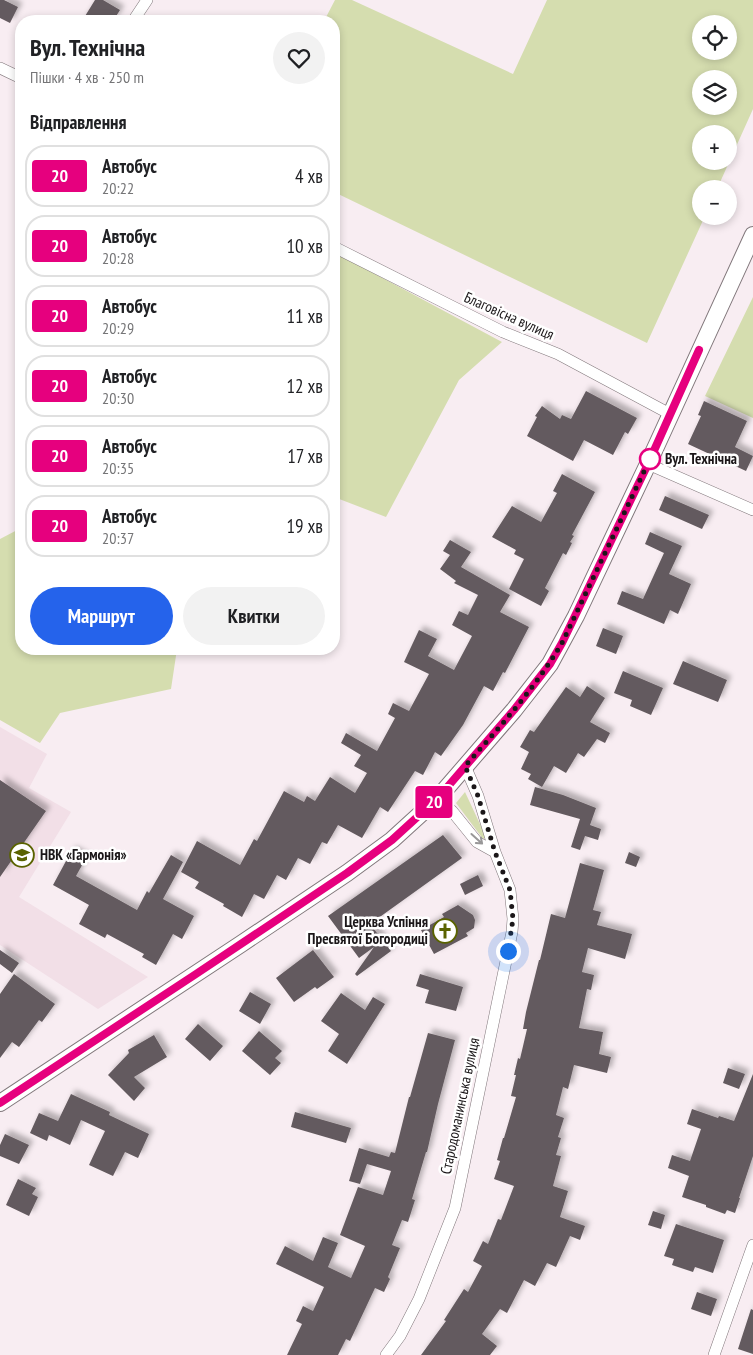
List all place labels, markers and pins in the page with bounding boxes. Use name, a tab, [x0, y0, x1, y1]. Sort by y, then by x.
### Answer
marker: Вул. Технічна	[639, 448, 661, 470]
place label: Вул. Технічна	[665, 449, 737, 468]
school or university icon: НВК «Гармонія»	[9, 842, 35, 868]
place label: НВК «Гармонія»	[40, 845, 127, 864]
place label: Церква Успіння Пресвятої Богородиці	[308, 912, 428, 948]
church icon: Церква Успіння Пресвятої Богородиці	[432, 918, 458, 944]

